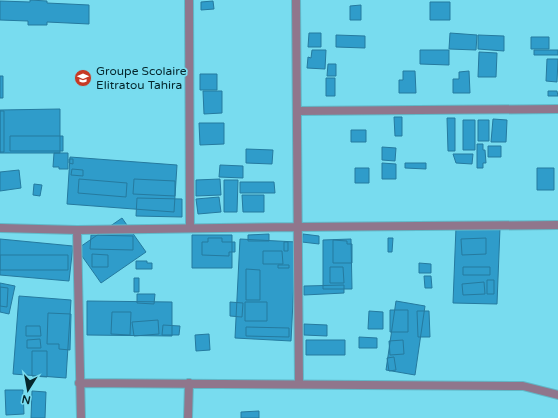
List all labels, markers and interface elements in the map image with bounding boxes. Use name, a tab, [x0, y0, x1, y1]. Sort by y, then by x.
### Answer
place label: Groupe Scolaire Elitratou Tahira	[96, 64, 187, 92]
school or university icon: Groupe Scolaire Elitratou Tahira	[73, 68, 93, 88]
north arrow	[8, 370, 48, 410]
text: N	[21, 392, 32, 407]

